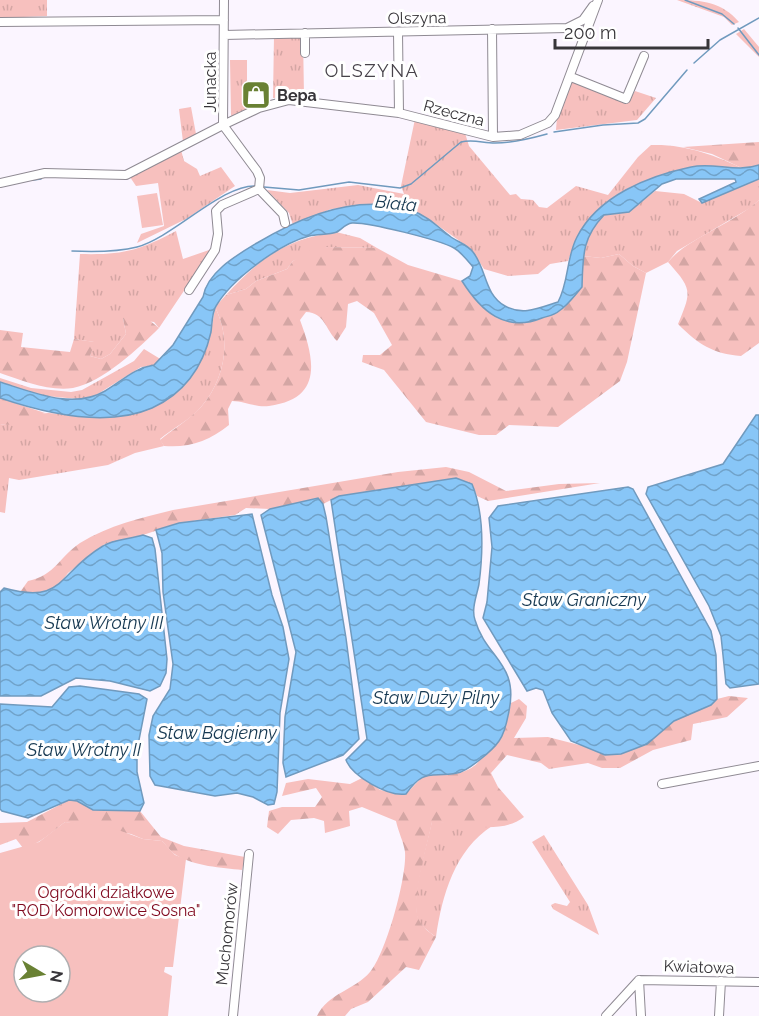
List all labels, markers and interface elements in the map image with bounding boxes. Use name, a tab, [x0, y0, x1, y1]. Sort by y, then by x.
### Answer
street label: Olszyna	[387, 8, 447, 28]
scale bar	[555, 12, 708, 50]
text: 200 m	[564, 22, 617, 43]
street label: Junacka	[201, 51, 220, 113]
district label: OLSZYNA	[325, 60, 419, 81]
shop icon: Bepa	[240, 79, 272, 111]
place label: Bepa	[277, 86, 317, 105]
street label: Rzeczna	[421, 96, 487, 130]
water label: Biała	[374, 190, 418, 216]
water label: Staw Graniczny	[521, 589, 647, 610]
water label: Staw Wrotny III	[44, 612, 164, 633]
water label: Staw Duży Pilny	[372, 687, 500, 708]
water label: Staw Bagienny	[156, 722, 278, 743]
water label: Staw Wrotny II	[26, 739, 142, 760]
street label: Muchomorów	[212, 882, 242, 986]
park label: Ogródki działkowe "ROD Komorowice Sosna"	[12, 883, 200, 920]
north arrow	[12, 944, 72, 1004]
street label: Kwiatowa	[663, 956, 735, 978]
text: N	[46, 969, 67, 984]

